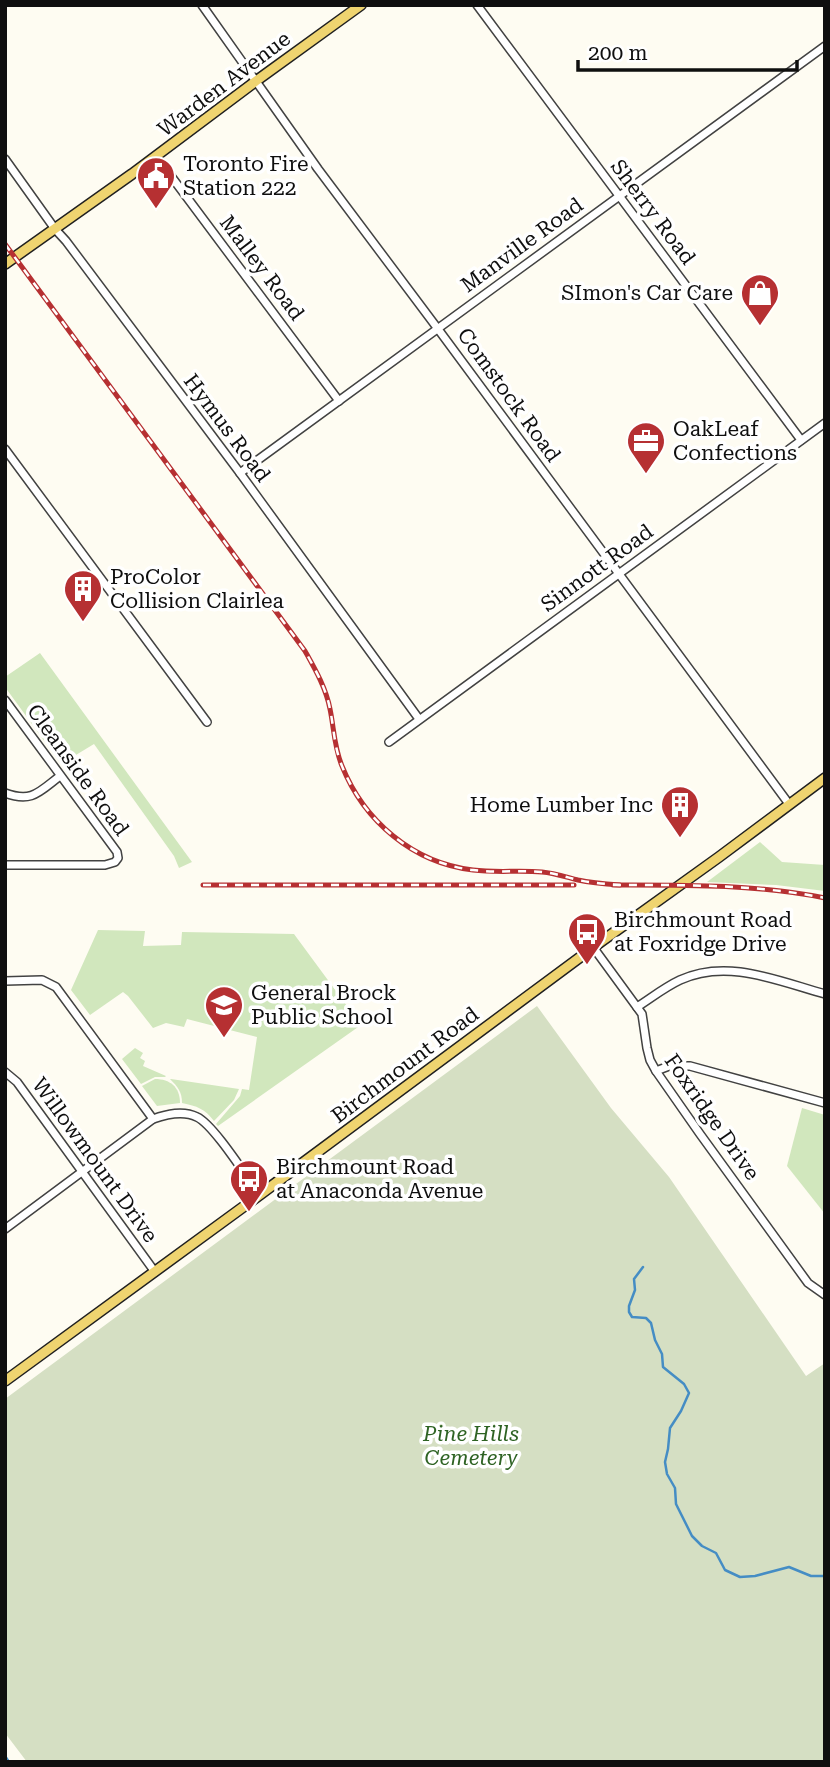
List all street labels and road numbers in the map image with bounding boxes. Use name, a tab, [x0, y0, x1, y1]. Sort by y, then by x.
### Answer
street label: Warden Avenue	[153, 26, 295, 142]
street label: Sherry Road	[606, 155, 701, 270]
street label: Manville Road	[456, 192, 588, 297]
street label: Malley Road	[215, 211, 309, 325]
street label: Comstock Road	[452, 323, 566, 467]
street label: Hymus Road	[179, 369, 276, 487]
street label: Sinnott Road	[536, 519, 658, 617]
street label: Cleanside Road	[22, 700, 134, 841]
street label: Birchmount Road	[327, 1002, 484, 1128]
street label: Foxridge Drive	[660, 1049, 764, 1185]
street label: Willowmount Drive	[27, 1073, 163, 1247]

